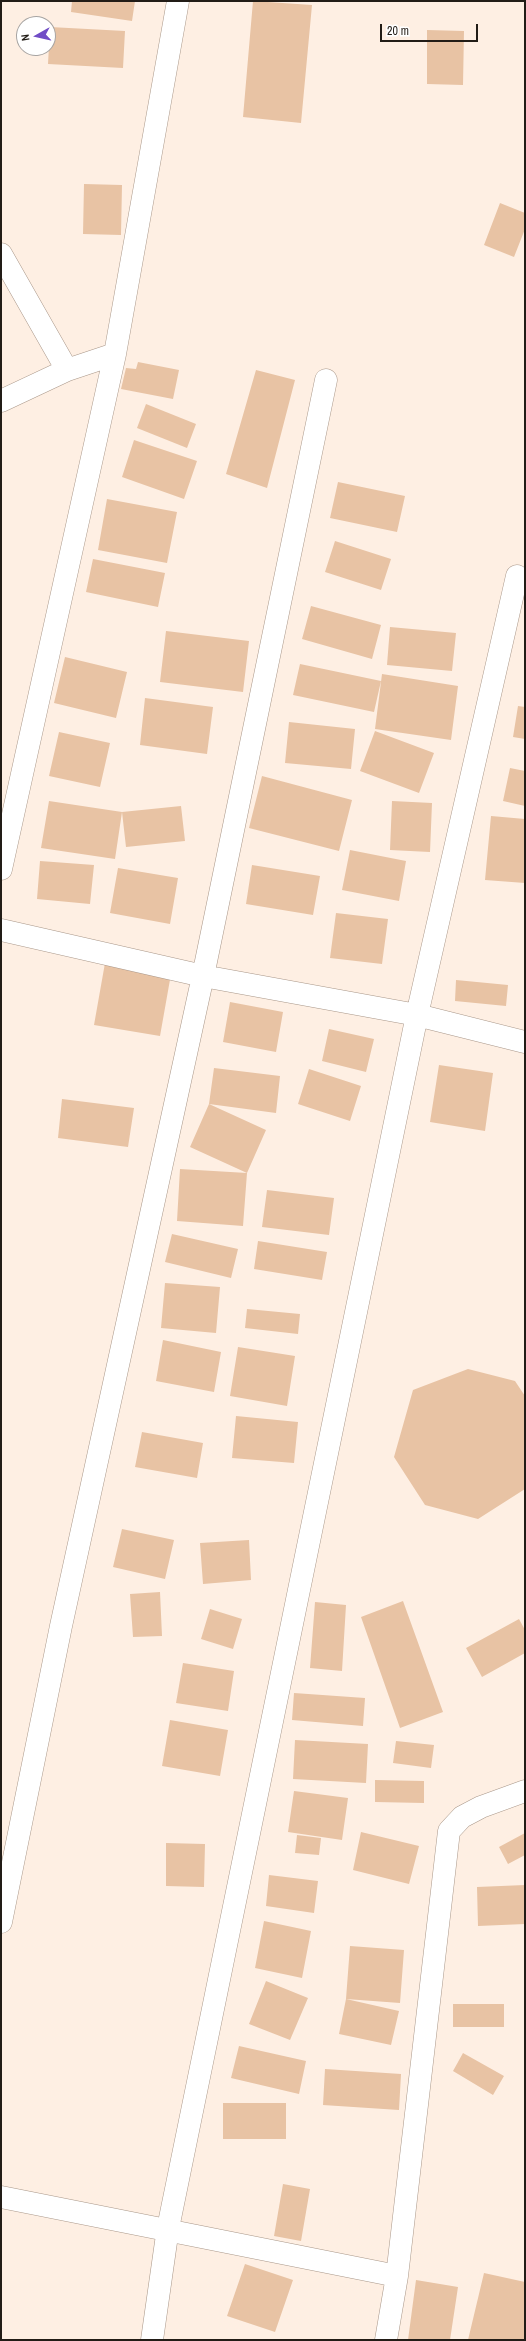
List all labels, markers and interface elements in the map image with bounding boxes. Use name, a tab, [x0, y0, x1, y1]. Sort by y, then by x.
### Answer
north arrow	[16, 16, 56, 56]
scale bar	[382, 16, 480, 42]
text: 20 m	[387, 23, 409, 39]
text: N	[18, 33, 32, 42]

